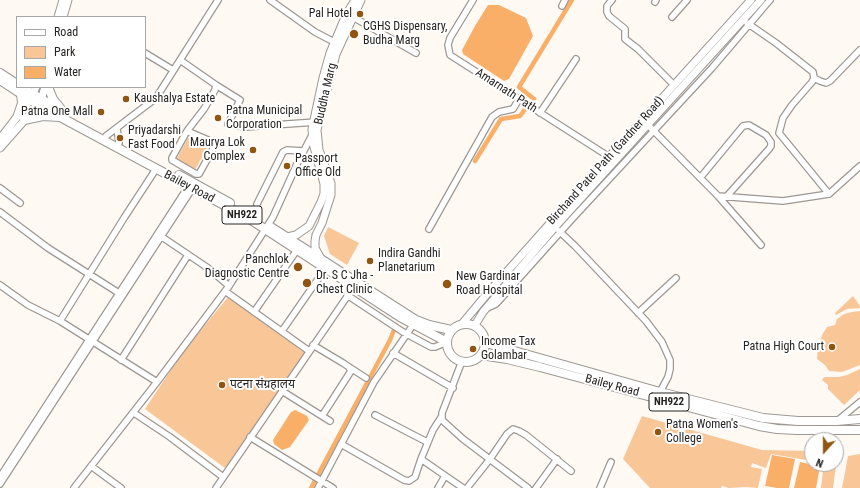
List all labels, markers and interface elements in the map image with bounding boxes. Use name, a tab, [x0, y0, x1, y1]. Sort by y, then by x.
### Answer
place label: Pal Hotel	[309, 7, 352, 21]
marker: Pal Hotel	[355, 9, 365, 19]
legend	[16, 16, 146, 88]
place label: CGHS Dispensary, Budha Marg	[363, 20, 447, 48]
text: Road	[54, 25, 78, 39]
marker: CGHS Dispensary, Budha Marg	[348, 28, 360, 40]
text: Park	[54, 45, 75, 59]
street label: Buddha Marg	[312, 62, 340, 126]
text: Water	[54, 65, 82, 79]
street label: Amarnath Path	[472, 66, 540, 116]
place label: Kaushalya Estate	[134, 92, 215, 106]
marker: Kaushalya Estate	[121, 94, 131, 104]
street label: Birchand Patel Path (Gardner Road)	[545, 94, 667, 228]
place label: Patna Municipal Corporation	[226, 104, 302, 132]
place label: Patna One Mall	[21, 105, 93, 119]
marker: Patna One Mall	[96, 107, 106, 117]
marker: Patna Municipal Corporation	[213, 113, 223, 123]
place label: Priyadarshi Fast Food	[128, 124, 181, 152]
marker: Priyadarshi Fast Food	[115, 133, 125, 143]
place label: Maurya Lok Complex	[190, 136, 245, 164]
marker: Maurya Lok Complex	[248, 145, 258, 155]
place label: Passport Office Old	[295, 152, 341, 180]
marker: Passport Office Old	[282, 161, 292, 171]
street label: Bailey Road	[161, 168, 217, 206]
road number: NH922	[222, 206, 262, 224]
place label: Indira Gandhi Planetarium	[378, 247, 441, 275]
place label: Panchlok Diagnostic Centre	[205, 253, 289, 281]
marker: Indira Gandhi Planetarium	[365, 256, 375, 266]
marker: Panchlok Diagnostic Centre	[292, 261, 304, 273]
place label: Dr. S C Jha - Chest Clinic	[316, 269, 373, 297]
place label: New Gardinar Road Hospital	[456, 270, 523, 298]
marker: Dr. S C Jha - Chest Clinic	[301, 277, 313, 289]
marker: New Gardinar Road Hospital	[441, 278, 453, 290]
place label: Income Tax Golambar	[481, 335, 535, 363]
place label: Patna High Court	[743, 340, 824, 354]
marker: Patna High Court	[827, 342, 837, 352]
marker: Income Tax Golambar	[468, 344, 478, 354]
street label: Bailey Road	[583, 372, 641, 400]
place label: पटना संग्रहालय	[230, 378, 295, 392]
marker: पटना संग्रहालय	[217, 380, 227, 390]
road number: NH922	[649, 393, 689, 411]
place label: Patna Women's College	[666, 418, 738, 446]
marker: Patna Women's College	[653, 427, 663, 437]
north arrow	[804, 432, 844, 472]
text: N	[814, 455, 825, 470]

